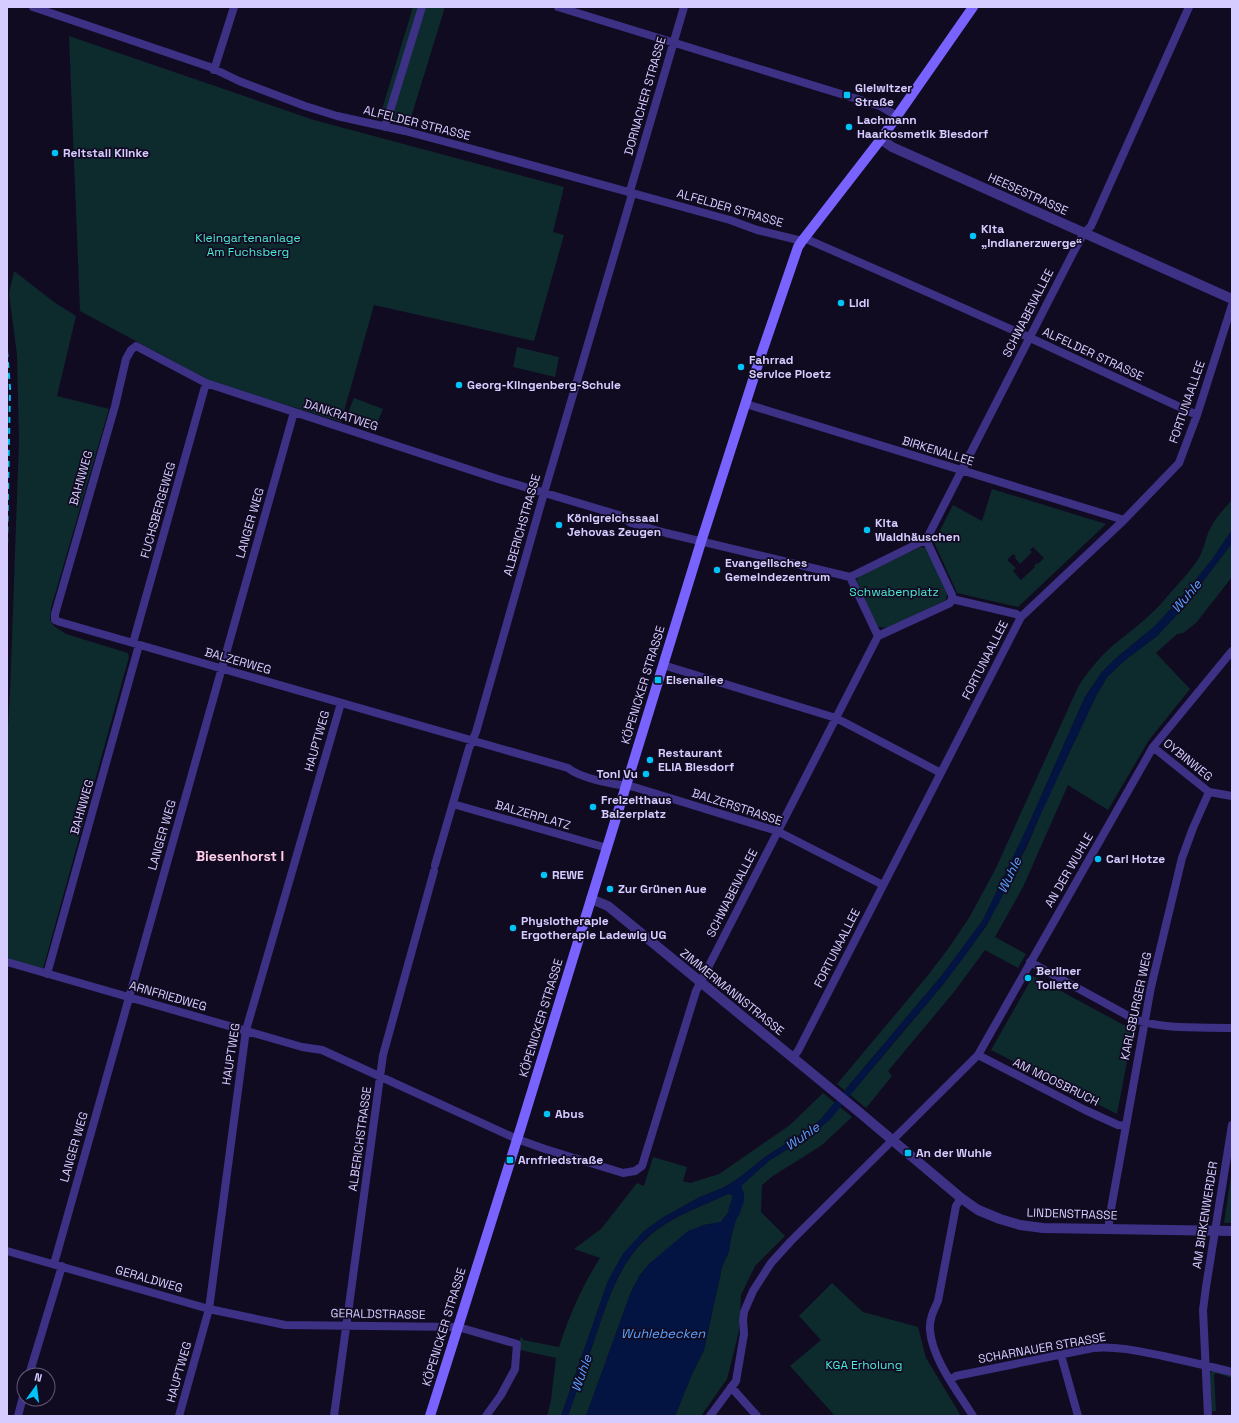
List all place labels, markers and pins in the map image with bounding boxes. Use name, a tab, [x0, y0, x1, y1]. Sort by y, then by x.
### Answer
place label: Gleiwitzer Straße	[855, 80, 912, 110]
marker: Gleiwitzer Straße	[842, 90, 852, 100]
place label: Lachmann Haarkosmetik Biesdorf	[857, 112, 988, 142]
marker: Lachmann Haarkosmetik Biesdorf	[844, 122, 854, 132]
place label: Reitstall Klinke	[63, 145, 149, 161]
marker: Reitstall Klinke	[50, 148, 60, 158]
place label: Kita „Indianerzwerge“	[981, 221, 1082, 251]
marker: Kita „Indianerzwerge“	[968, 231, 978, 241]
place label: Lidl	[849, 295, 870, 311]
marker: Lidl	[836, 298, 846, 308]
place label: Fahrrad Service Ploetz	[749, 352, 831, 382]
marker: Fahrrad Service Ploetz	[736, 362, 746, 372]
place label: Georg-Klingenberg-Schule	[467, 377, 621, 393]
marker: Georg-Klingenberg-Schule	[454, 380, 464, 390]
place label: Königreichssaal Jehovas Zeugen	[567, 510, 661, 540]
place label: Kita Waldhäuschen	[875, 515, 960, 545]
marker: Königreichssaal Jehovas Zeugen	[554, 520, 564, 530]
marker: Kita Waldhäuschen	[862, 525, 872, 535]
place label: Evangelisches Gemeindezentrum	[725, 555, 830, 585]
marker: Evangelisches Gemeindezentrum	[712, 565, 722, 575]
place label: Elsenallee	[666, 672, 724, 688]
marker: Elsenallee	[653, 675, 663, 685]
place label: Restaurant ELIA Biesdorf	[658, 745, 734, 775]
marker: Restaurant ELIA Biesdorf	[645, 755, 655, 765]
place label: Toni Vu	[597, 766, 638, 782]
marker: Toni Vu	[641, 769, 651, 779]
place label: Freizeithaus Balzerplatz	[601, 792, 672, 822]
marker: Freizeithaus Balzerplatz	[588, 802, 598, 812]
place label: Carl Hotze	[1106, 851, 1165, 867]
marker: Carl Hotze	[1093, 854, 1103, 864]
place label: REWE	[552, 867, 584, 883]
marker: REWE	[539, 870, 549, 880]
place label: Zur Grünen Aue	[618, 881, 707, 897]
marker: Zur Grünen Aue	[605, 884, 615, 894]
place label: Physiotherapie Ergotherapie Ladewig UG	[521, 913, 666, 943]
marker: Physiotherapie Ergotherapie Ladewig UG	[508, 923, 518, 933]
place label: Berliner Toilette	[1036, 963, 1081, 993]
marker: Berliner Toilette	[1023, 973, 1033, 983]
place label: Abus	[555, 1106, 584, 1122]
marker: Abus	[542, 1109, 552, 1119]
place label: An der Wuhle	[916, 1145, 992, 1161]
marker: An der Wuhle	[903, 1148, 913, 1158]
place label: Arnfriedstraße	[518, 1152, 603, 1168]
marker: Arnfriedstraße	[505, 1155, 515, 1165]

